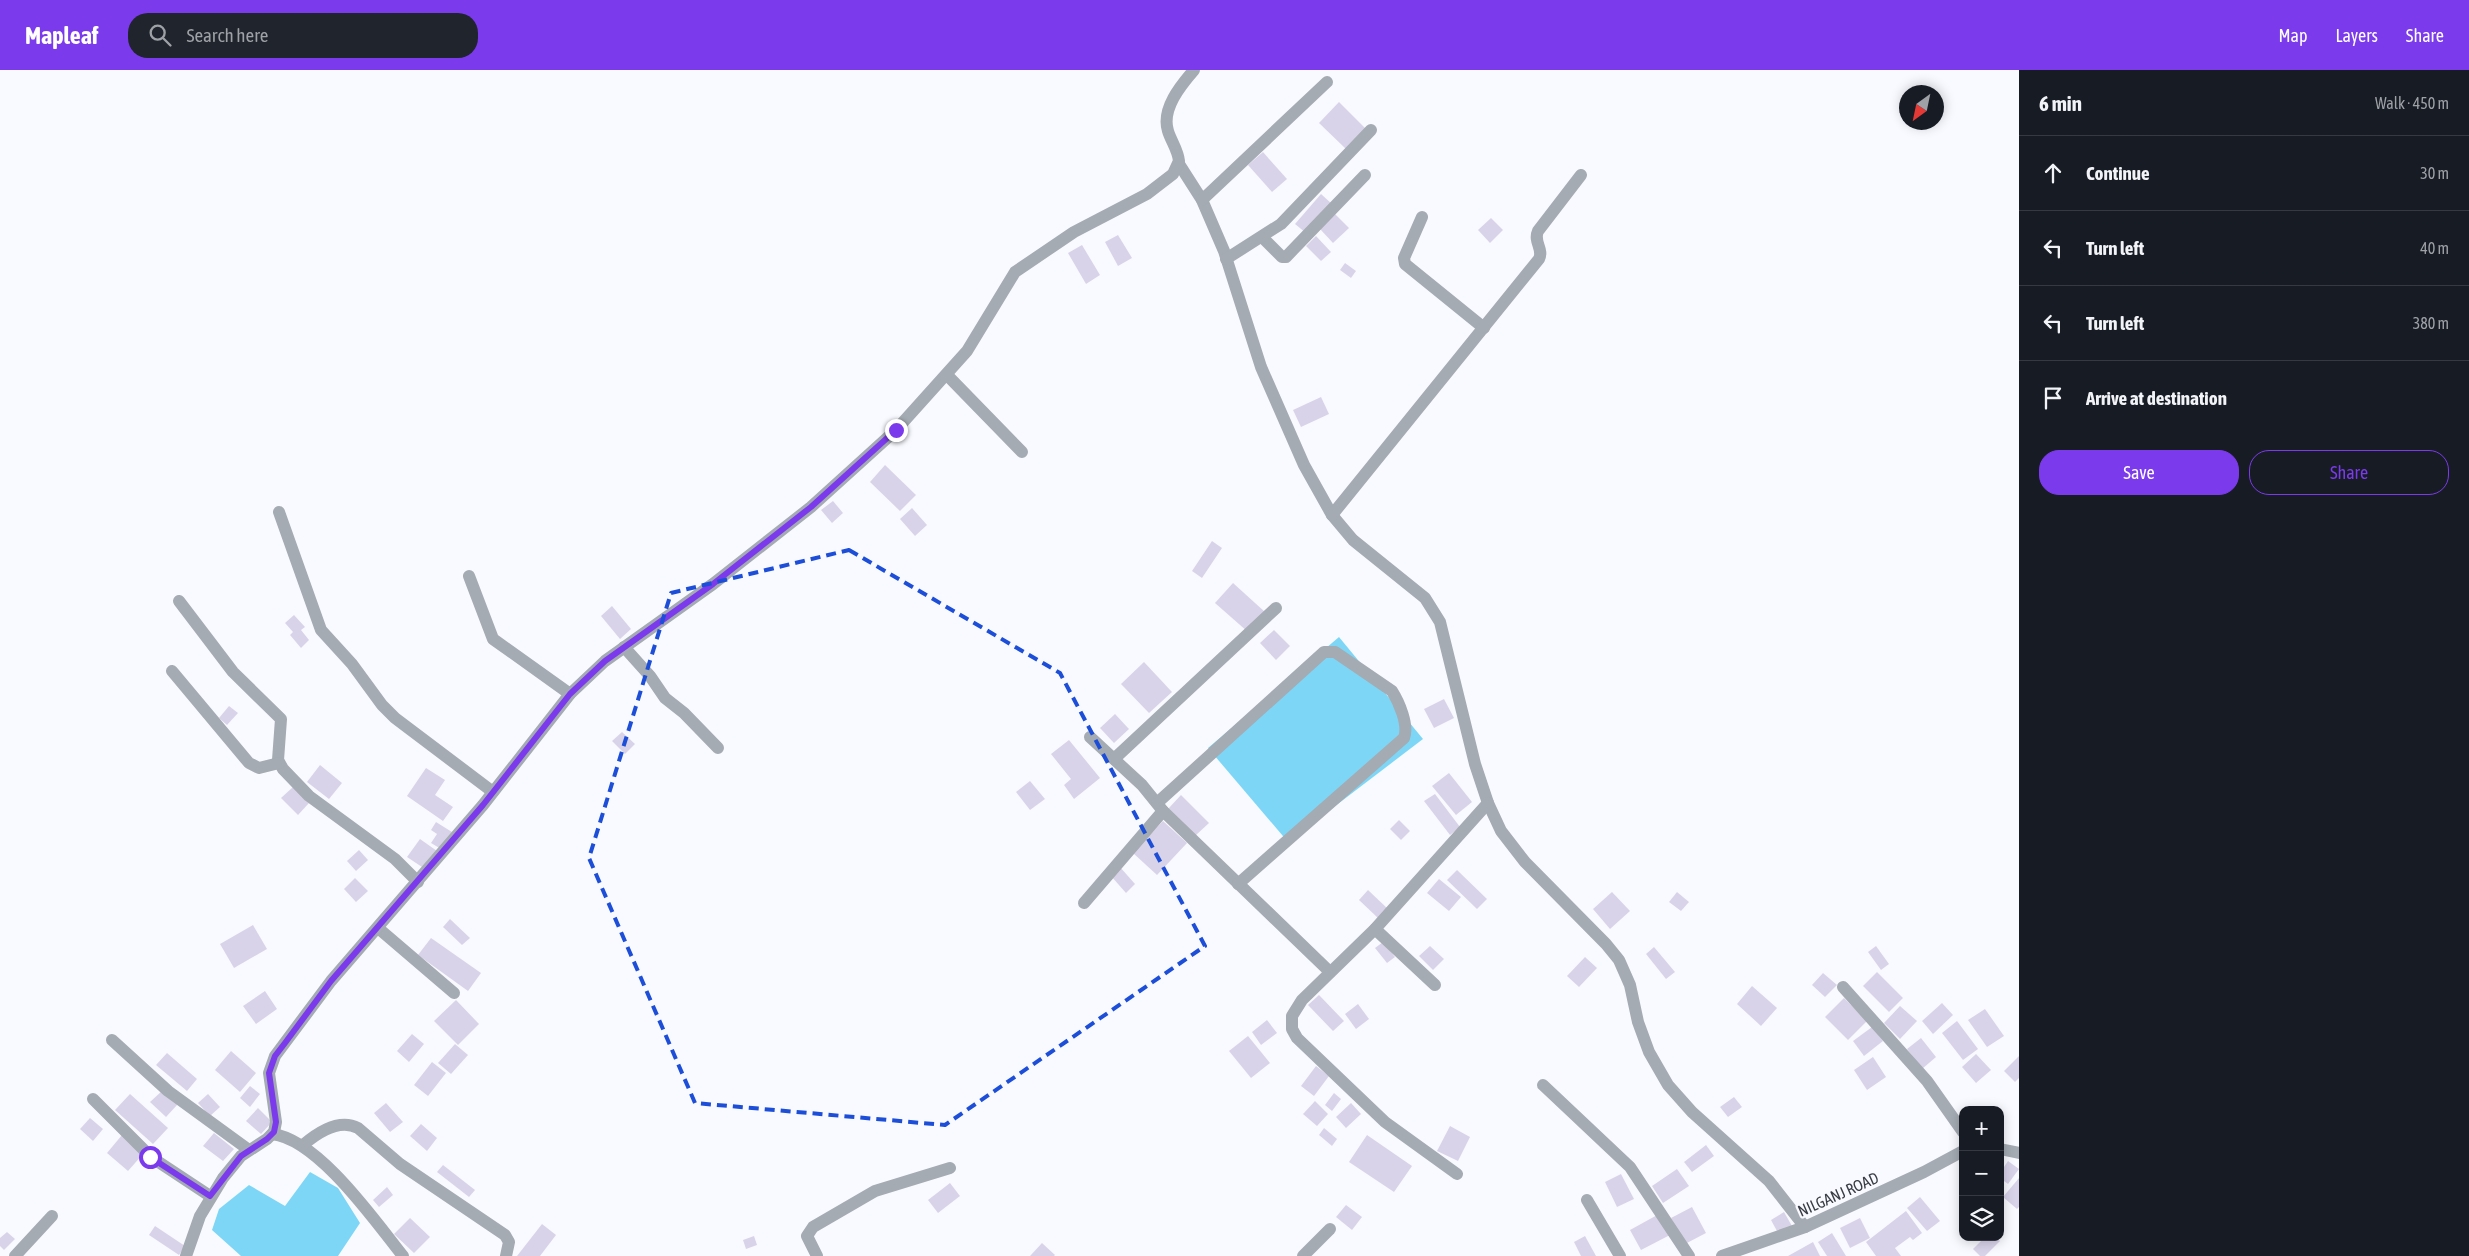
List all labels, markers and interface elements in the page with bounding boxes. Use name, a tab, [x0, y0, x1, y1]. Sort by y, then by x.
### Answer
search box	[128, 13, 478, 58]
icon: search	[146, 21, 174, 49]
text: Mapleaf	[25, 22, 98, 49]
text: Search here	[186, 24, 268, 46]
text: Map	[2278, 25, 2307, 46]
text: Layers	[2335, 25, 2378, 46]
text: Share	[2406, 25, 2444, 46]
north arrow	[1899, 85, 1944, 130]
text: 6 min	[2039, 91, 2082, 115]
text: Walk · 450 m	[2375, 94, 2449, 112]
icon: ahead	[2039, 159, 2067, 187]
text: Continue	[2086, 162, 2150, 184]
text: 30 m	[2420, 164, 2449, 182]
icon: left	[2039, 234, 2067, 262]
text: Turn left	[2086, 237, 2144, 259]
text: 40 m	[2420, 239, 2449, 257]
icon: left	[2039, 309, 2067, 337]
text: Turn left	[2086, 312, 2144, 334]
text: 380 m	[2413, 314, 2449, 332]
icon: arrive	[2039, 384, 2067, 412]
text: Arrive at destination	[2086, 387, 2227, 409]
route end	[885, 419, 908, 442]
button: Save	[2039, 450, 2239, 495]
button: Share	[2249, 450, 2449, 495]
map controls	[1959, 1106, 2004, 1241]
button: +	[1959, 1106, 2004, 1151]
route start	[139, 1146, 162, 1169]
button: −	[1959, 1151, 2004, 1196]
street label: NILGANJ ROAD	[1795, 1168, 1881, 1220]
button: layers	[1959, 1196, 2004, 1241]

